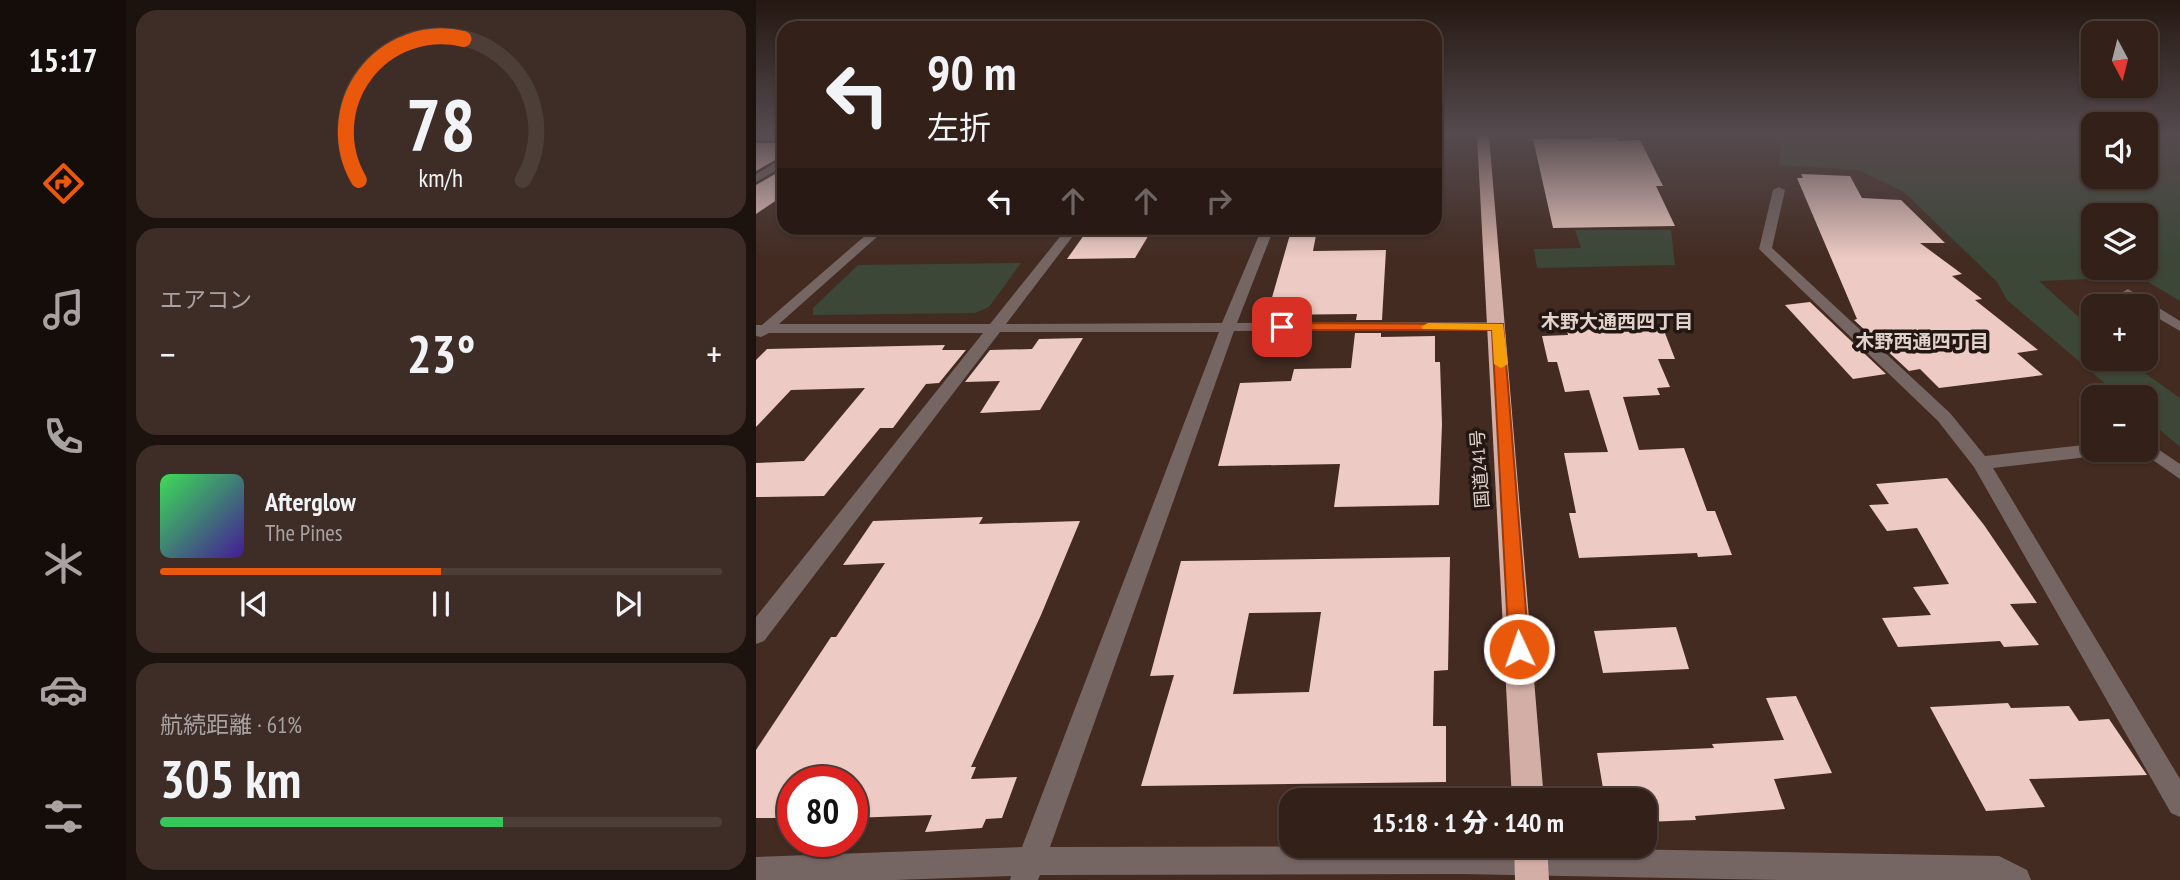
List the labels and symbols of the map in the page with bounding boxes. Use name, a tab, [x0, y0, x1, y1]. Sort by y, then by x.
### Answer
north arrow	[2081, 21, 2158, 98]
pin	[1252, 297, 1312, 357]
district label: 木野大通西四丁目	[1541, 309, 1693, 333]
district label: 木野西通四丁目	[1855, 329, 1989, 353]
street label: 国道241号	[1465, 429, 1494, 509]
position arrow	[1482, 612, 1556, 686]
speed limit sign: 80	[777, 766, 868, 857]

